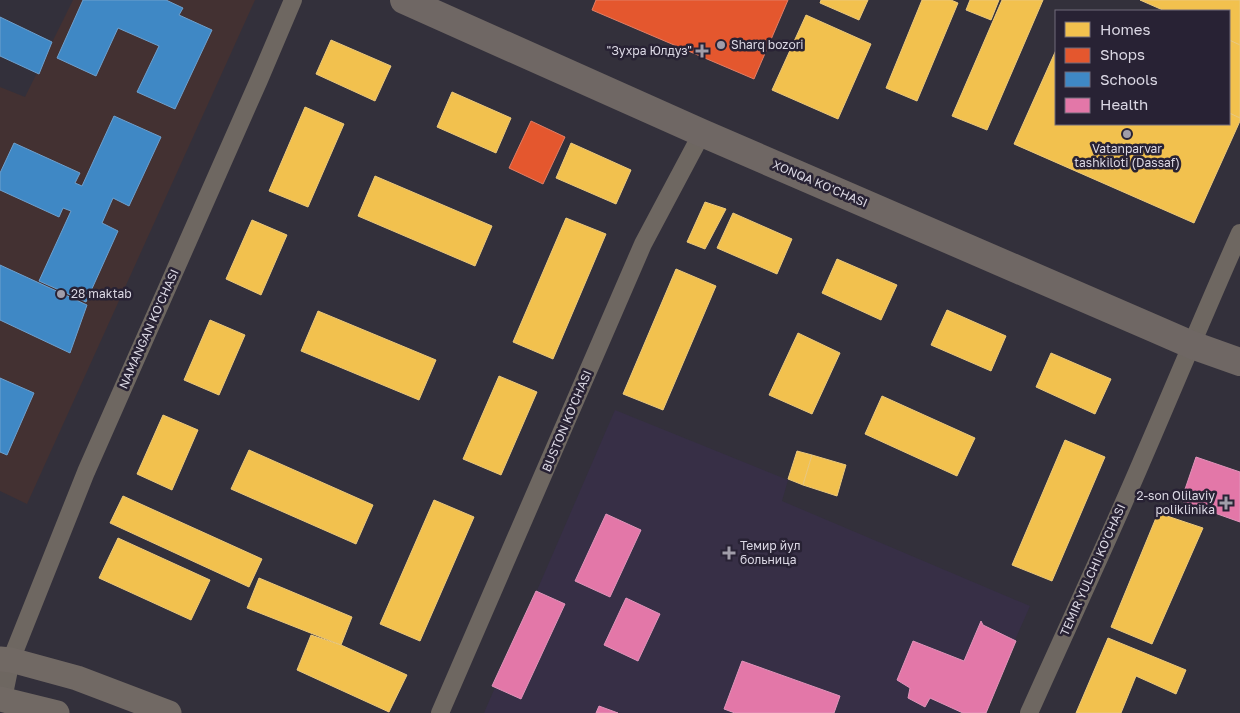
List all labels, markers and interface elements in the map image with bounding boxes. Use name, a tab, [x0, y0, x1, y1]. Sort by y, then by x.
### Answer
legend	[1055, 10, 1230, 125]
text: Homes	[1100, 20, 1150, 38]
place label: Sharq bozori	[731, 37, 804, 52]
marker: Sharq bozori	[715, 39, 727, 51]
place label: "Зухра Юлдуз"	[607, 43, 692, 58]
marker: "Зухра Юлдуз"	[696, 45, 708, 57]
text: Shops	[1100, 45, 1145, 63]
text: Schools	[1100, 70, 1158, 88]
text: Health	[1100, 95, 1148, 113]
marker: Vatanparvar tashkiloti (Dassaf)	[1121, 128, 1133, 140]
place label: Vatanparvar tashkiloti (Dassaf)	[1074, 141, 1180, 170]
street label: XONQA KO'CHASI	[770, 157, 870, 210]
street label: NAMANGAN KO'CHASI	[115, 267, 182, 391]
place label: 28 maktab	[71, 286, 132, 301]
marker: 28 maktab	[55, 288, 67, 300]
street label: BUSTON KO'CHASI	[538, 368, 595, 474]
place label: 2-son Olilaviy poliklinika	[1137, 488, 1215, 517]
marker: 2-son Olilaviy poliklinika	[1219, 496, 1233, 510]
street label: TEMIR YULCHI KO'CHASI	[1057, 501, 1128, 638]
place label: Темир йул больница	[740, 538, 800, 567]
marker: Темир йул больница	[722, 546, 736, 560]

